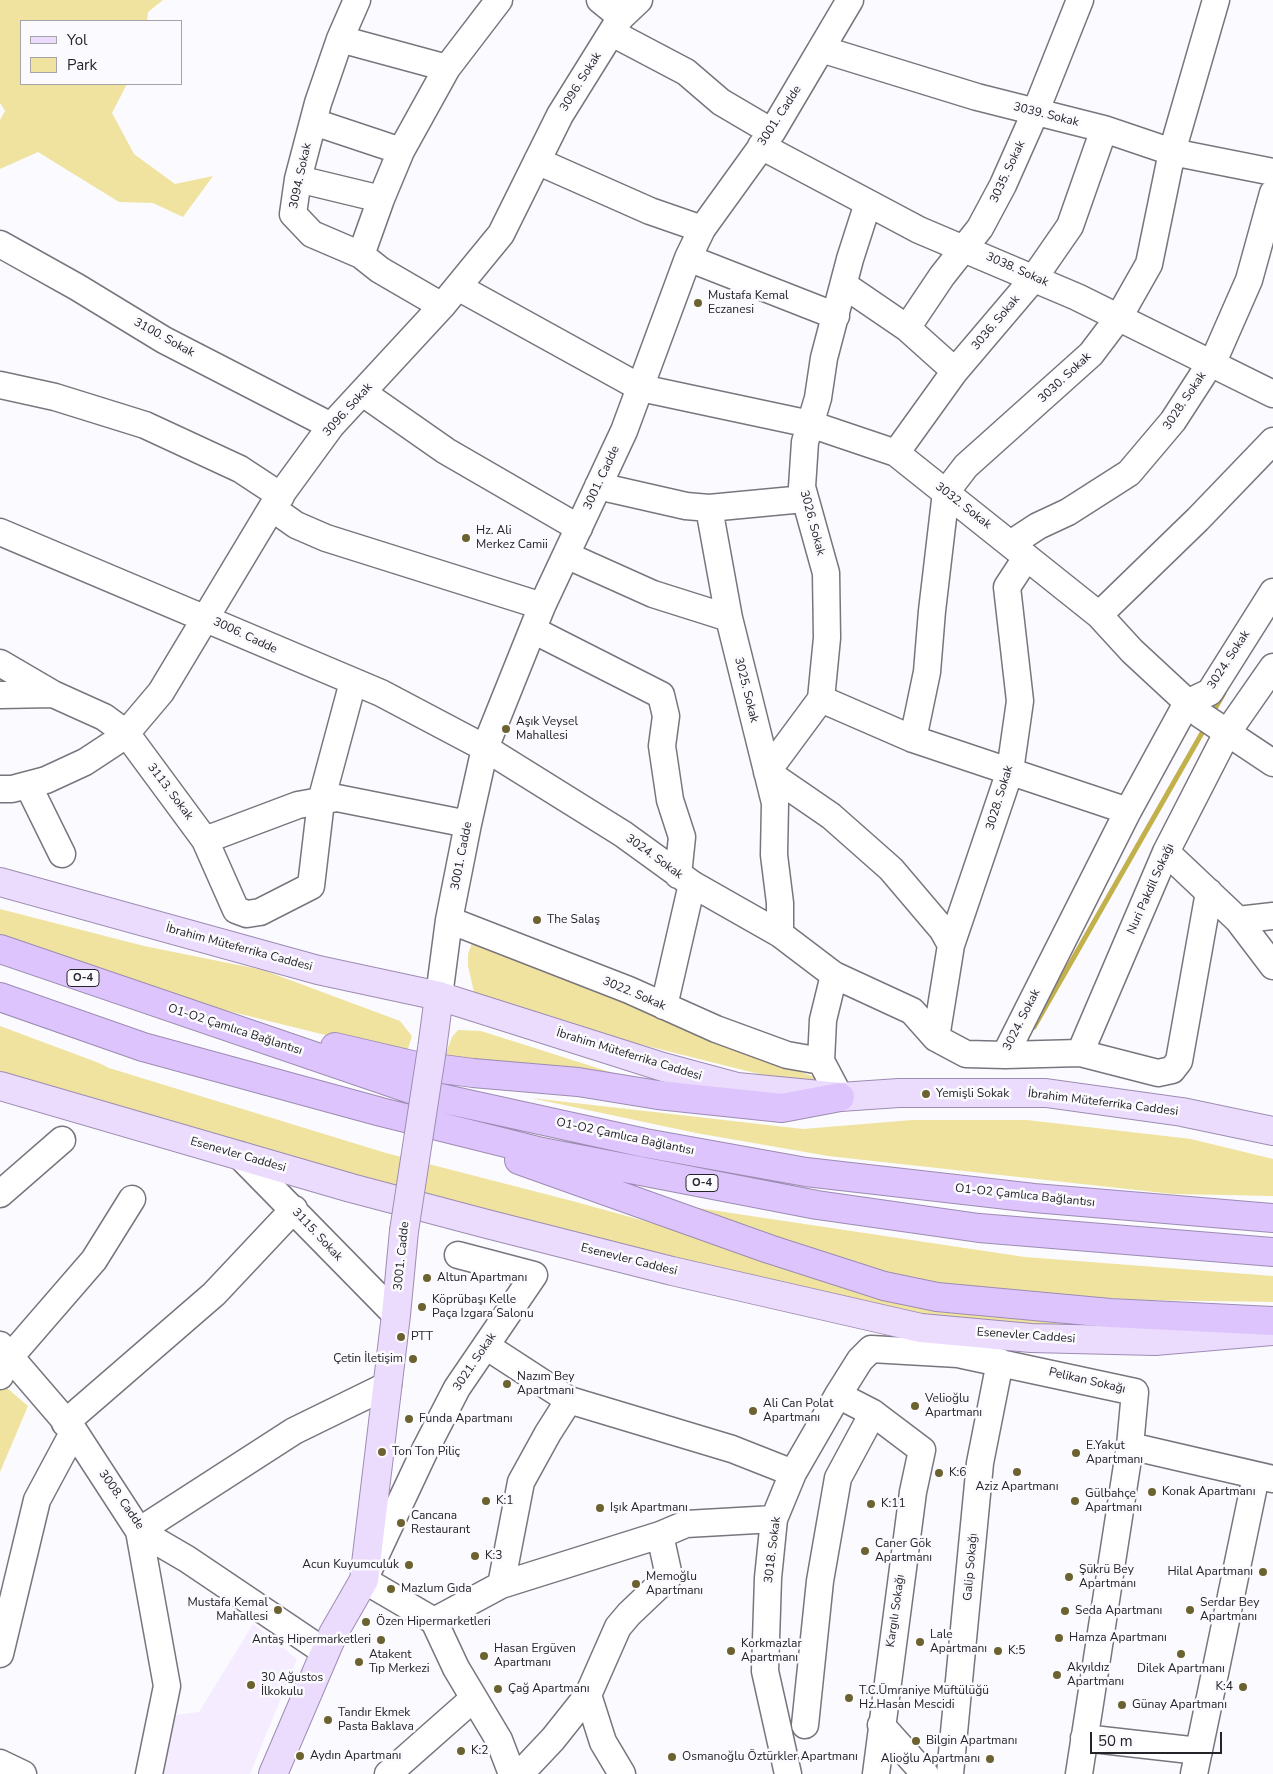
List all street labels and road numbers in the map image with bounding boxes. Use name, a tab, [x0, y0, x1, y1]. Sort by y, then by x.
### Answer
street label: 3096. Sokak	[557, 50, 605, 114]
street label: 3001. Cadde	[755, 83, 805, 149]
street label: 3039. Sokak	[1012, 100, 1080, 130]
street label: 3035. Sokak	[987, 139, 1029, 205]
street label: 3094. Sokak	[287, 142, 315, 210]
street label: 3038. Sokak	[983, 250, 1051, 290]
street label: 3036. Sokak	[969, 293, 1023, 353]
street label: 3100. Sokak	[131, 315, 197, 361]
street label: 3030. Sokak	[1036, 350, 1094, 406]
street label: 3028. Sokak	[1160, 369, 1210, 433]
street label: 3096. Sokak	[320, 380, 376, 440]
street label: 3001. Cadde	[581, 444, 623, 512]
street label: 3032. Sokak	[932, 480, 994, 532]
street label: 3026. Sokak	[796, 489, 828, 557]
street label: 3006. Cadde	[211, 615, 279, 657]
street label: 3024. Sokak	[1205, 628, 1253, 692]
street label: 3025. Sokak	[731, 656, 761, 724]
street label: 3113. Sokak	[144, 761, 196, 823]
street label: 3028. Sokak	[983, 764, 1017, 832]
street label: 3001. Cadde	[448, 821, 476, 891]
street label: 3024. Sokak	[623, 831, 685, 883]
street label: Nuri Pakdil Sokağı	[1125, 841, 1177, 937]
street label: İbrahim Müteferrika Caddesi	[164, 921, 314, 975]
road number: O-4	[67, 970, 99, 986]
street label: 3022. Sokak	[600, 974, 668, 1014]
street label: 3024. Sokak	[1000, 987, 1044, 1053]
street label: O1-O2 Çamlıca Bağlantısı	[166, 1001, 304, 1059]
street label: İbrahim Müteferrika Caddesi	[555, 1026, 703, 1084]
street label: İbrahim Müteferrika Caddesi	[1027, 1087, 1179, 1119]
street label: O1-O2 Çamlıca Bağlantısı	[555, 1115, 695, 1159]
street label: Esenevler Caddesi	[189, 1134, 287, 1176]
road number: O-4	[686, 1174, 718, 1192]
street label: O1-O2 Çamlıca Bağlantısı	[954, 1181, 1096, 1211]
street label: 3115. Sokak	[289, 1206, 345, 1264]
street label: 3001. Cadde	[391, 1221, 413, 1291]
street label: Esenevler Caddesi	[579, 1241, 679, 1279]
street label: Esenevler Caddesi	[976, 1325, 1076, 1347]
street label: 3021. Sokak	[450, 1330, 500, 1394]
street label: Pelikan Sokağı	[1047, 1365, 1127, 1397]
street label: 3008. Cadde	[95, 1468, 147, 1532]
street label: 3018. Sokak	[762, 1516, 784, 1584]
street label: Galip Sokağı	[961, 1533, 981, 1601]
street label: Kargılı Sokağı	[884, 1574, 908, 1648]

